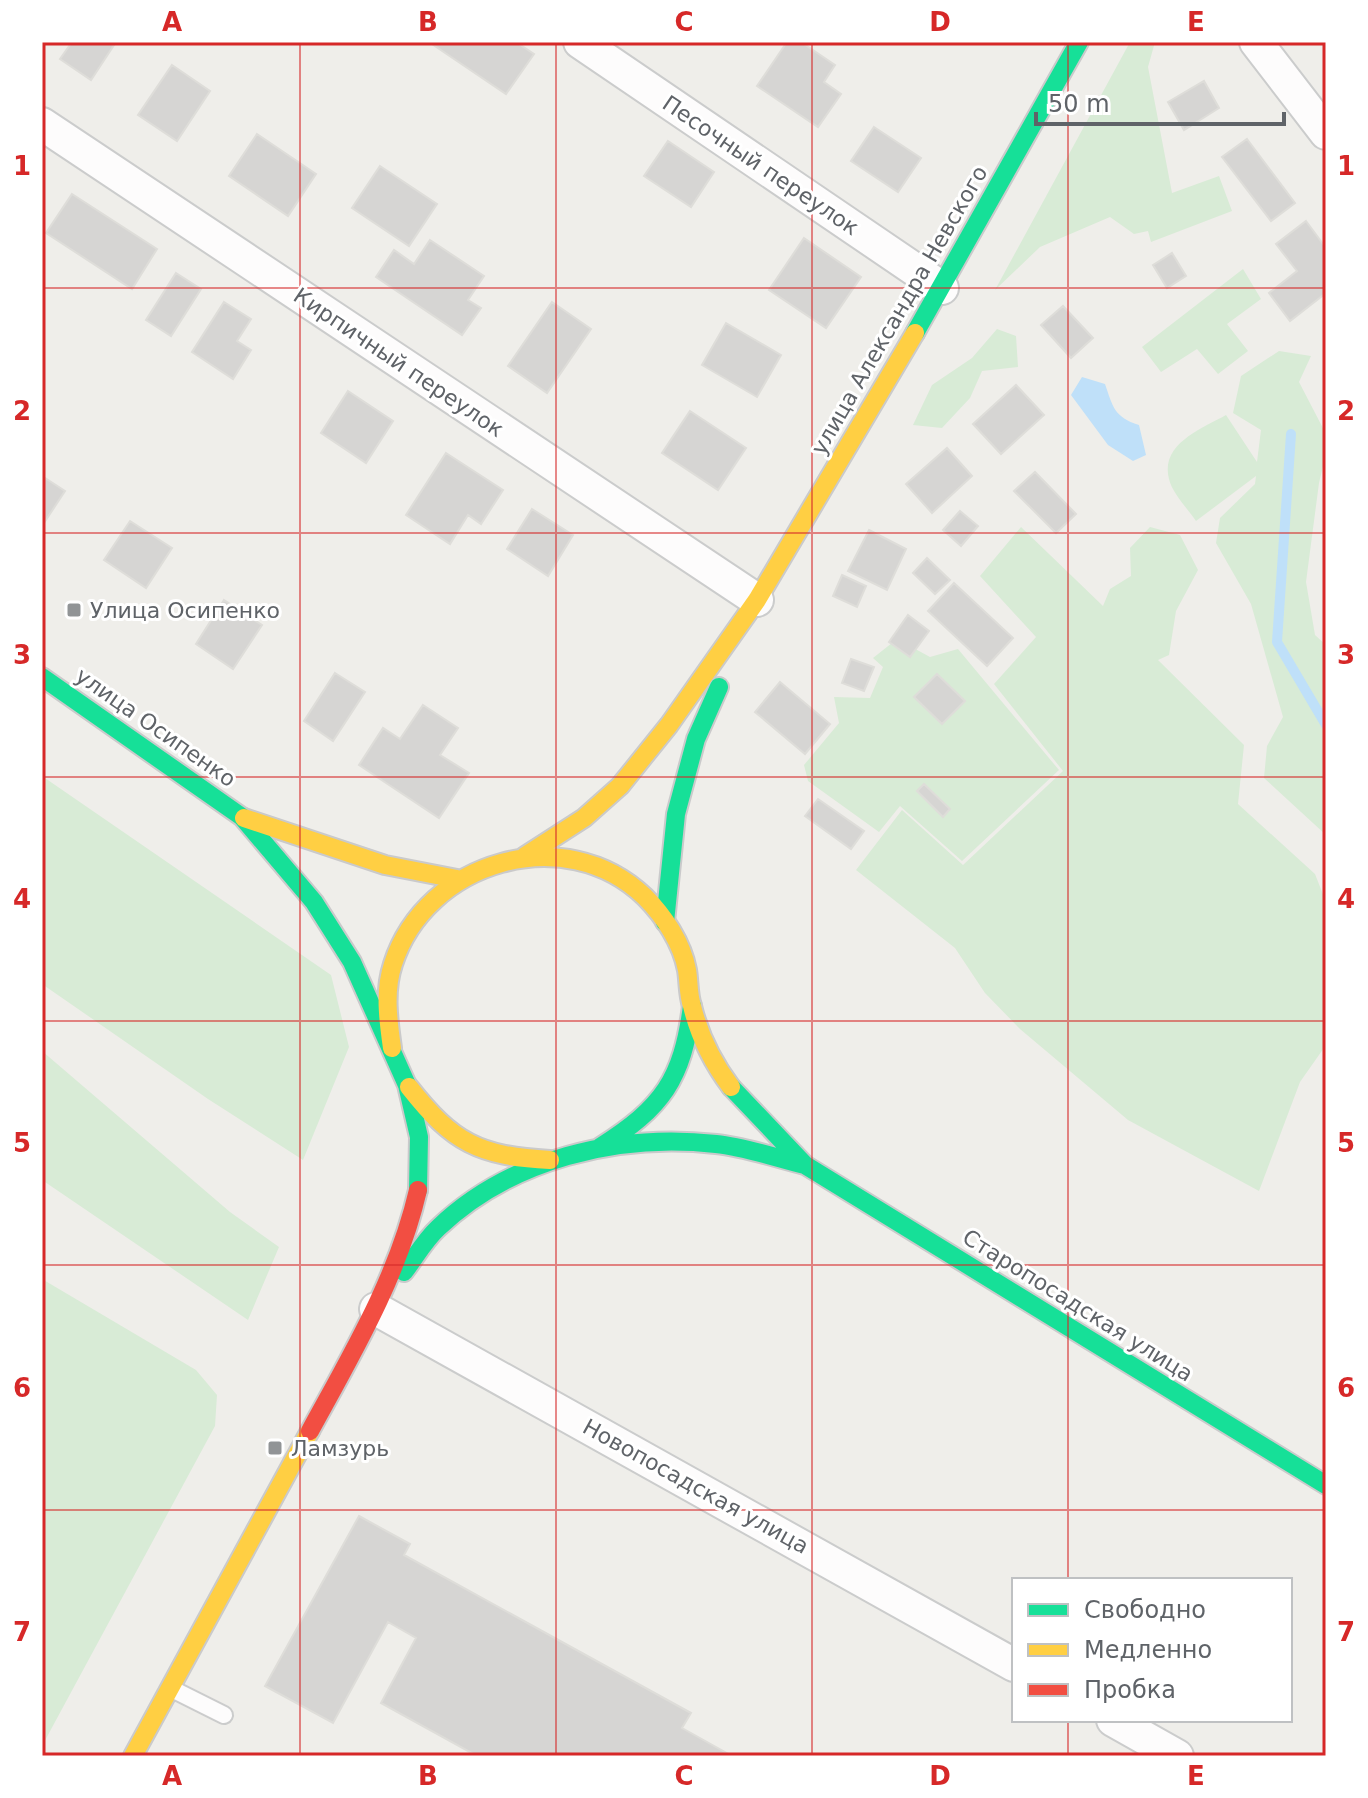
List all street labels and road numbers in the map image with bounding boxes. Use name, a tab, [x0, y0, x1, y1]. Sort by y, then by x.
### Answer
street label: Песочный переулок	[658, 90, 863, 240]
street label: улица Александра Невского	[806, 161, 993, 459]
street label: Кирпичный переулок	[289, 283, 508, 442]
street label: улица Осипенко	[71, 663, 241, 792]
street label: Старопосадская улица	[958, 1224, 1197, 1387]
street label: Новопосадская улица	[579, 1414, 813, 1559]

